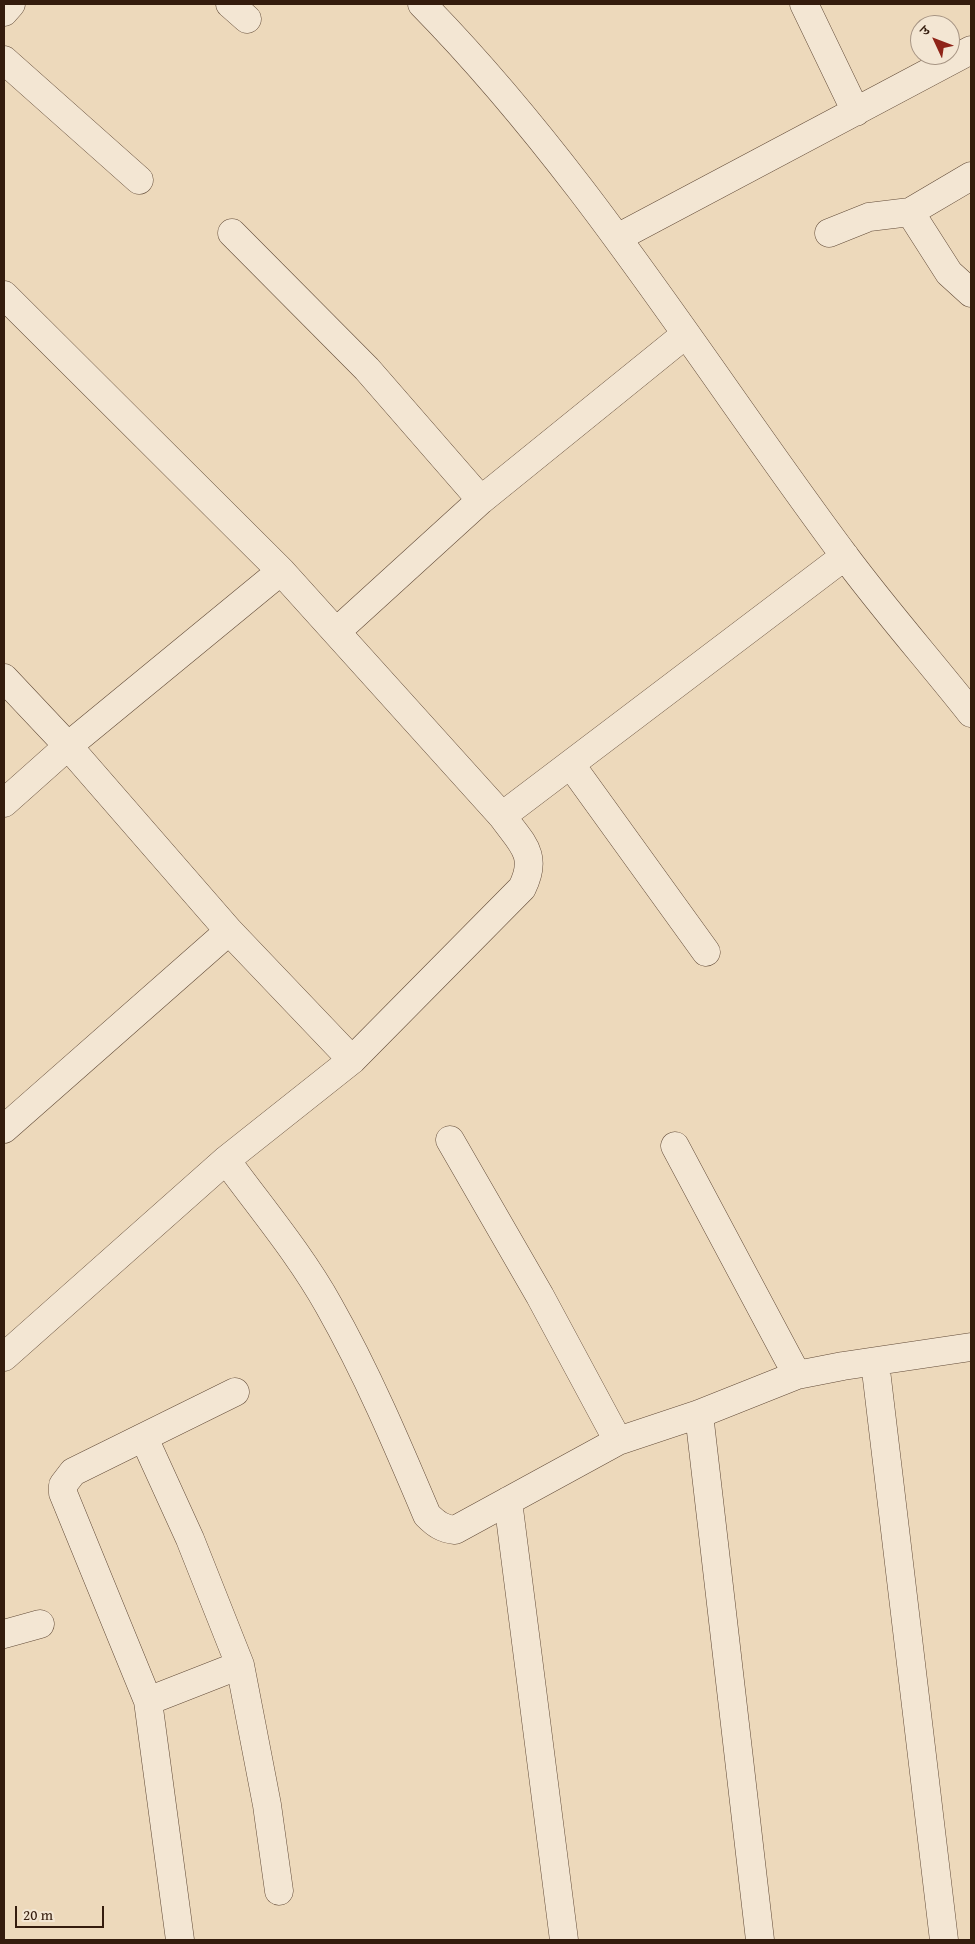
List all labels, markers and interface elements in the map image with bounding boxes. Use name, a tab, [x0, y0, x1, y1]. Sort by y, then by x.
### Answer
north arrow	[910, 15, 960, 65]
text: उ	[915, 21, 935, 40]
scale bar	[18, 1896, 106, 1928]
text: 20 m	[23, 1904, 53, 1925]

